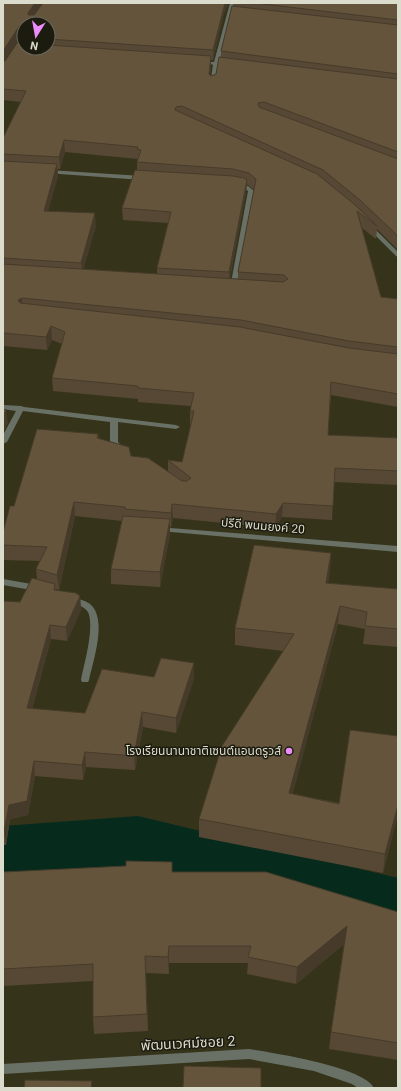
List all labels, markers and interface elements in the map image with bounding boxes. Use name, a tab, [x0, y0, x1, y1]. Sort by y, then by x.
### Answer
north arrow	[16, 16, 56, 56]
text: N	[29, 38, 39, 52]
street label: ปรีดี พนมยงค์ 20	[221, 515, 306, 537]
place label: โรงเรียนนานาชาติเซนต์แอนดรูวส์	[126, 744, 281, 758]
marker: โรงเรียนนานาชาติเซนต์แอนดรูวส์	[284, 746, 294, 756]
street label: พัฒนเวศม์ซอย 2	[140, 1033, 236, 1053]

